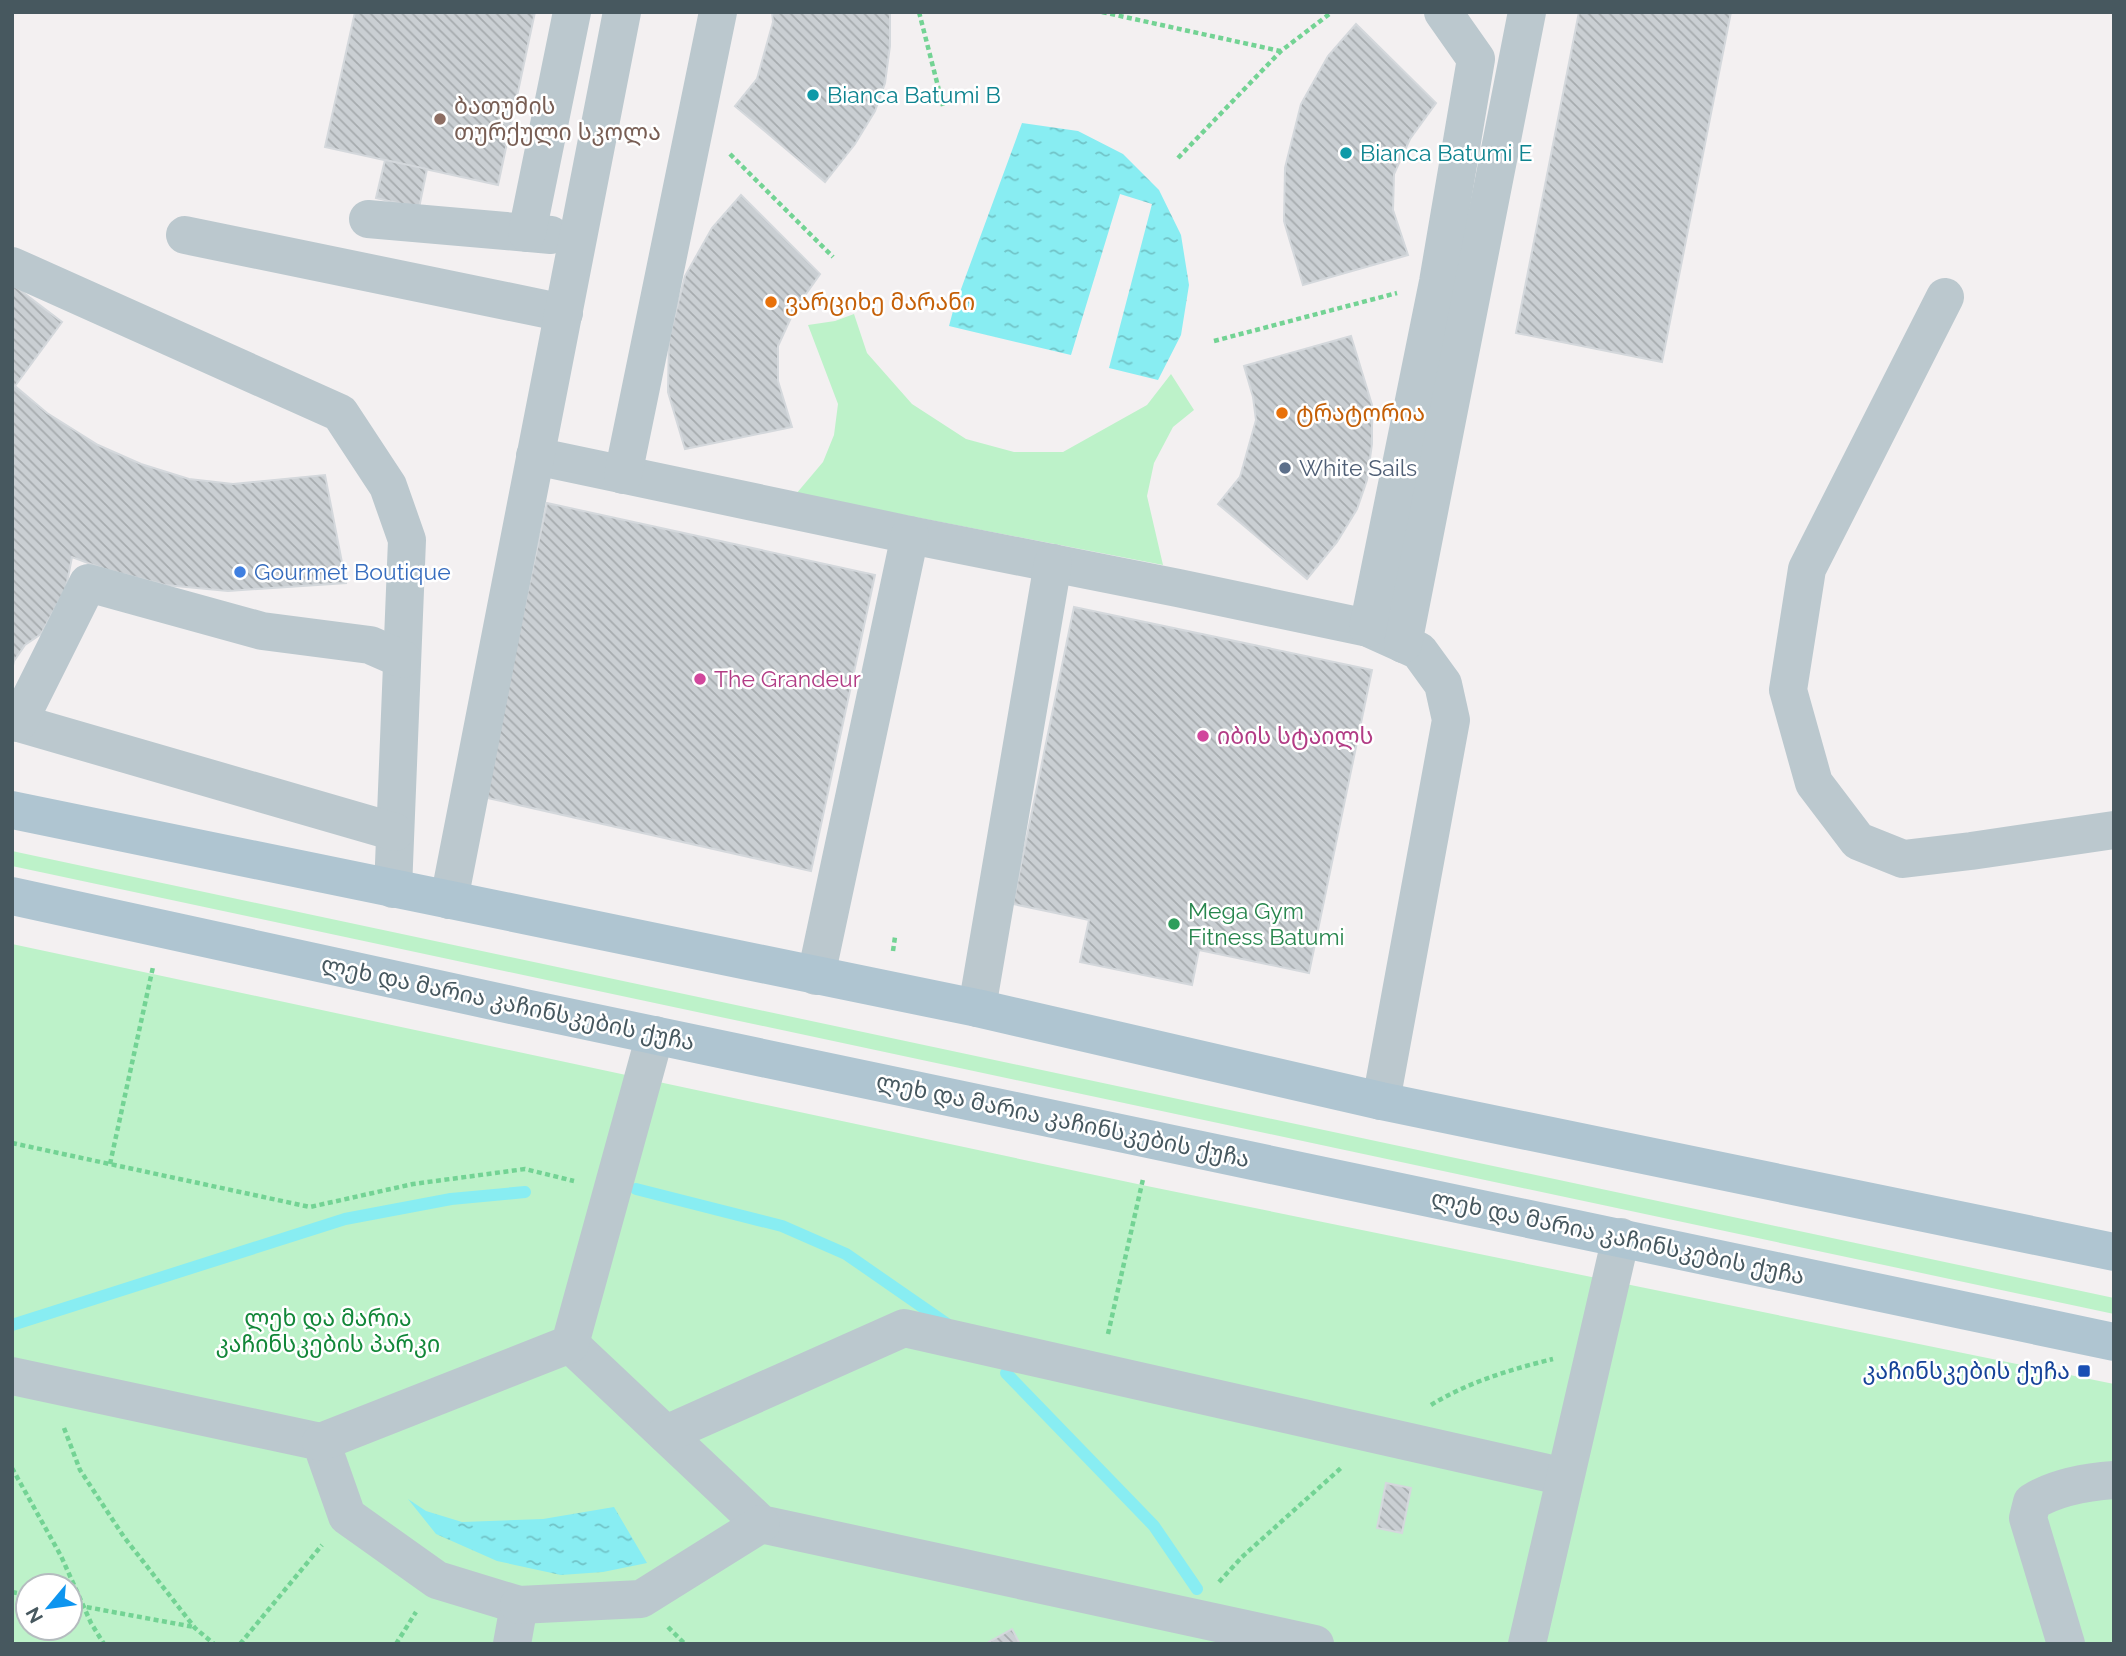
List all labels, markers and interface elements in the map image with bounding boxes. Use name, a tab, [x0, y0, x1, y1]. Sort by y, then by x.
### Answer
place label: Bianca Batumi B	[827, 81, 1001, 108]
marker: Bianca Batumi B	[805, 87, 821, 103]
place label: ბათუმის თურქული სკოლა	[454, 92, 661, 146]
marker: ბათუმის თურქული სკოლა	[432, 111, 448, 127]
place label: Bianca Batumi E	[1360, 139, 1532, 166]
marker: Bianca Batumi E	[1338, 145, 1354, 161]
place label: ვარციხე მარანი	[785, 288, 975, 316]
marker: ვარციხე მარანი	[763, 294, 779, 310]
place label: ტრატორია	[1296, 399, 1425, 427]
marker: ტრატორია	[1274, 405, 1290, 421]
place label: White Sails	[1299, 454, 1417, 481]
marker: White Sails	[1277, 460, 1293, 476]
place label: Gourmet Boutique	[254, 558, 451, 585]
marker: Gourmet Boutique	[232, 564, 248, 580]
place label: The Grandeur	[714, 665, 861, 692]
marker: The Grandeur	[692, 671, 708, 687]
place label: იბის სტაილს	[1217, 722, 1374, 750]
marker: იბის სტაილს	[1195, 728, 1211, 744]
place label: Mega Gym Fitness Batumi	[1188, 897, 1345, 950]
marker: Mega Gym Fitness Batumi	[1166, 916, 1182, 932]
street label: ლეხ და მარია კაჩინსკების ქუჩა	[319, 950, 697, 1056]
street label: ლეხ და მარია კაჩინსკების ქუჩა	[874, 1067, 1252, 1173]
street label: ლეხ და მარია კაჩინსკების ქუჩა	[1429, 1184, 1807, 1290]
park label: ლეხ და მარია კაჩინსკების პარკი	[216, 1304, 440, 1358]
place label: კაჩინსკების ქუჩა	[1862, 1357, 2070, 1385]
marker: კაჩინსკების ქუჩა	[2076, 1363, 2092, 1379]
north arrow	[14, 1572, 84, 1642]
text: N	[21, 1604, 47, 1627]

